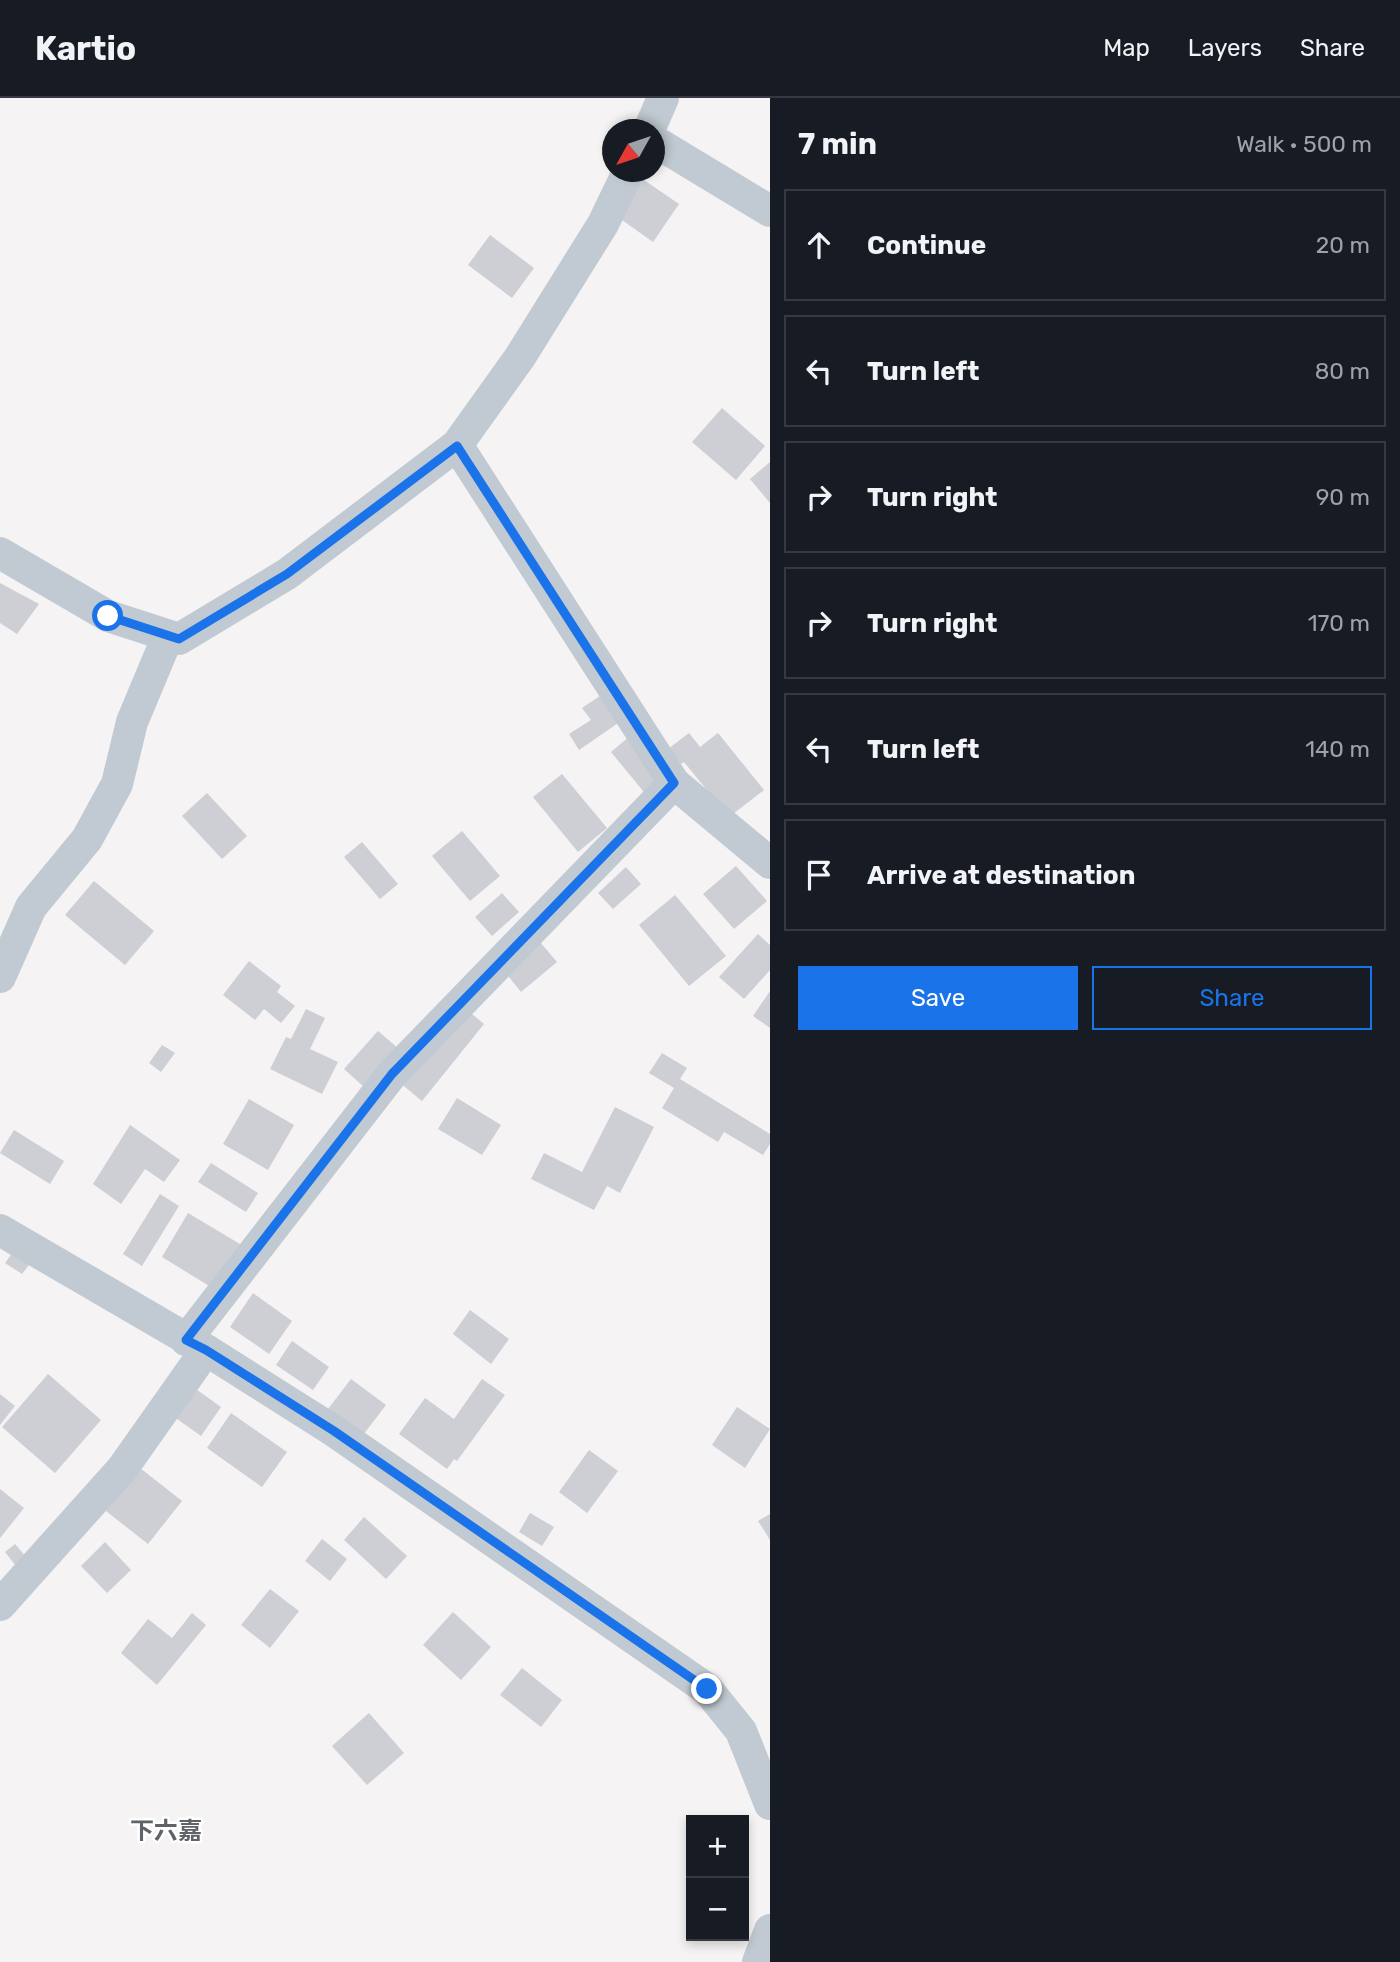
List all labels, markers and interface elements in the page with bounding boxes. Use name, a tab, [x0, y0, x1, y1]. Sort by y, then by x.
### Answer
text: Kartio	[35, 29, 136, 68]
text: Map	[1103, 34, 1150, 62]
text: Layers	[1188, 34, 1262, 62]
text: Share	[1300, 34, 1365, 62]
north arrow	[602, 119, 665, 182]
text: 7 min	[798, 126, 877, 162]
text: Walk · 500 m	[1236, 130, 1372, 158]
icon: ahead	[800, 226, 838, 264]
text: Continue	[867, 230, 986, 261]
text: 20 m	[1316, 231, 1370, 259]
icon: left	[800, 352, 838, 390]
text: Turn left	[867, 356, 979, 387]
text: 80 m	[1315, 357, 1370, 385]
icon: right	[800, 478, 838, 516]
text: Turn right	[867, 482, 997, 513]
text: 90 m	[1316, 483, 1370, 511]
route start	[92, 600, 123, 631]
icon: right	[800, 604, 838, 642]
text: Turn right	[867, 608, 997, 639]
text: 170 m	[1308, 609, 1370, 637]
icon: left	[800, 730, 838, 768]
text: Turn left	[867, 734, 979, 765]
text: 140 m	[1305, 735, 1370, 763]
icon: arrive	[800, 856, 838, 894]
text: Arrive at destination	[867, 860, 1135, 891]
button: Save	[798, 966, 1078, 1030]
button: Share	[1092, 966, 1372, 1030]
route end	[691, 1673, 722, 1704]
map controls	[686, 1815, 749, 1941]
button: +	[686, 1815, 749, 1878]
district label: 下六嘉	[130, 1817, 202, 1845]
button: −	[686, 1878, 749, 1941]

